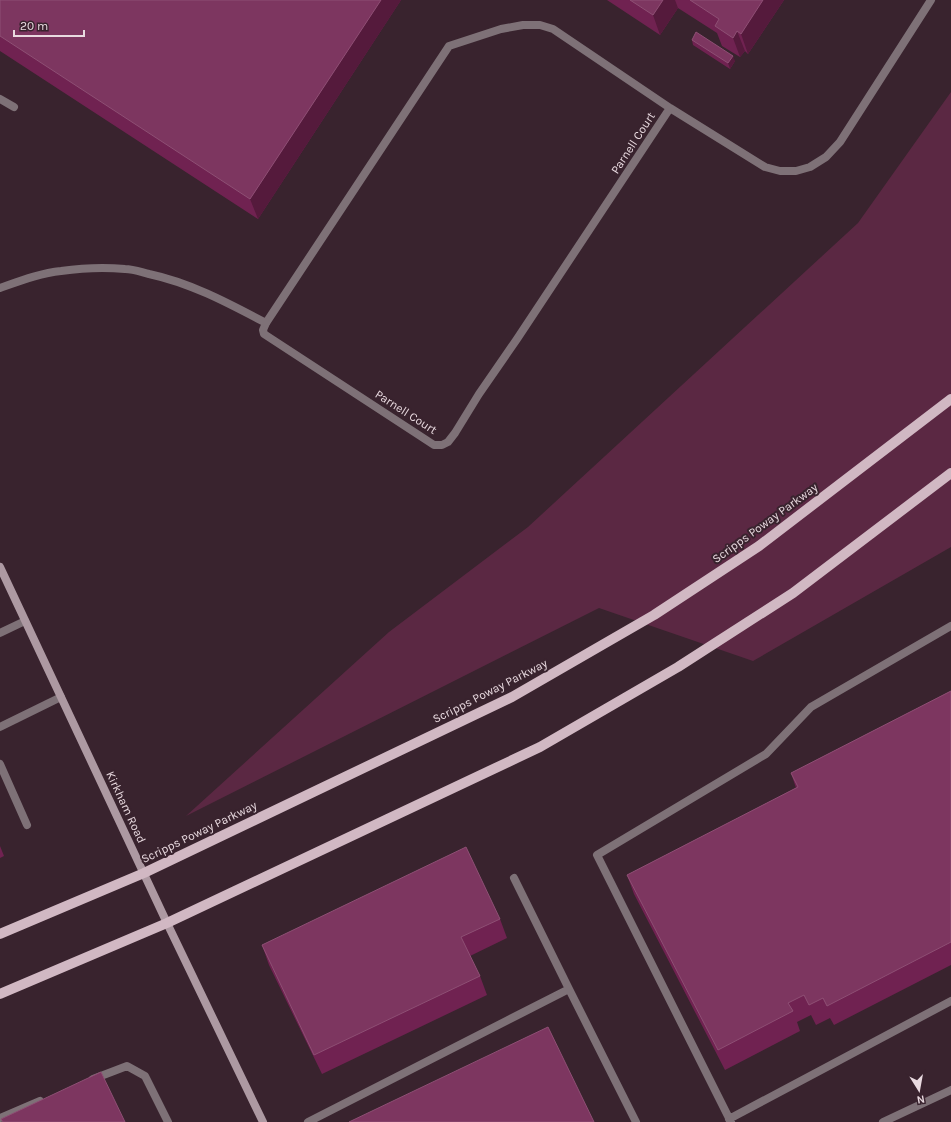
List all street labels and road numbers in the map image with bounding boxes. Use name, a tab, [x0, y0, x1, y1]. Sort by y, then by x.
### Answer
street label: Parnell Court	[608, 109, 658, 176]
street label: Parnell Court	[373, 387, 440, 437]
street label: Scripps Poway Parkway	[710, 480, 821, 566]
street label: Scripps Poway Parkway	[430, 656, 550, 726]
street label: Kirkham Road	[103, 769, 149, 845]
street label: Scripps Poway Parkway	[139, 798, 259, 866]

